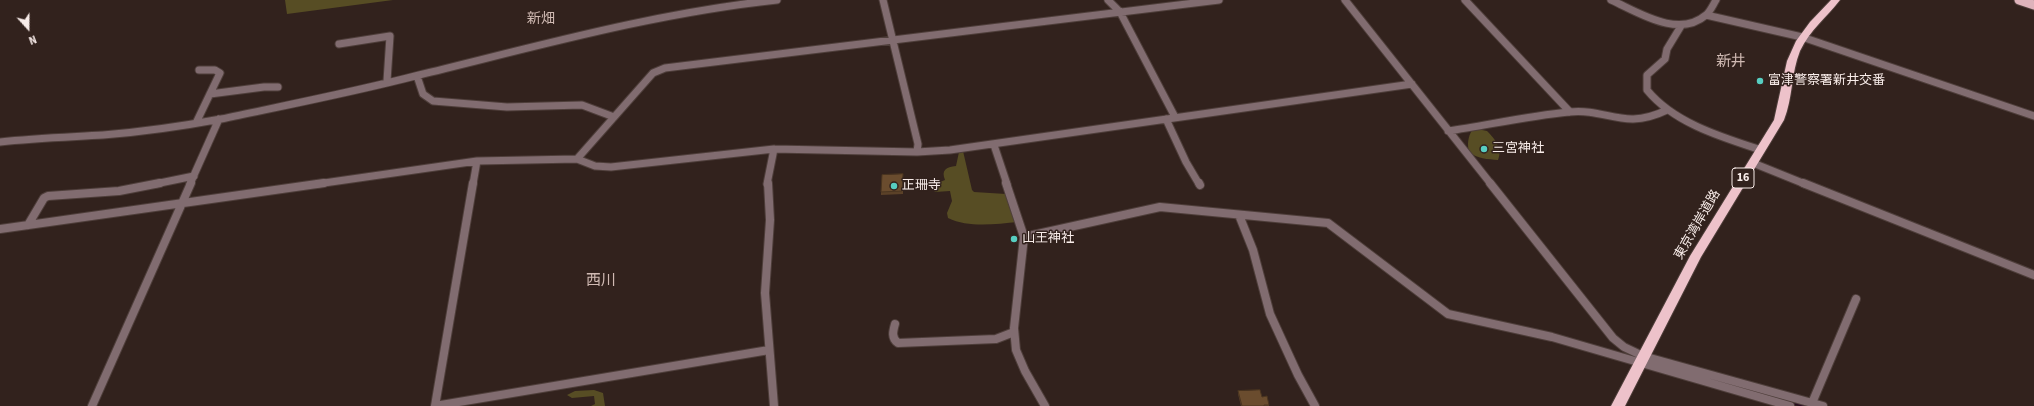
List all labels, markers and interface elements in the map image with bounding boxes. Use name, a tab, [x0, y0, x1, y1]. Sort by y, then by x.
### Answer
north arrow	[8, 8, 48, 48]
district label: 新畑	[527, 12, 555, 28]
text: N	[26, 31, 39, 48]
district label: 新井	[1716, 54, 1746, 72]
place label: 富津警察署新井交番	[1768, 73, 1885, 89]
marker: 富津警察署新井交番	[1755, 76, 1765, 86]
place label: 三宮神社	[1492, 141, 1544, 157]
marker: 三宮神社	[1479, 144, 1489, 154]
road number: 16	[1732, 168, 1754, 188]
place label: 正珊寺	[902, 178, 941, 194]
marker: 正珊寺	[889, 181, 899, 191]
street label: 東京湾岸道路	[1672, 187, 1724, 263]
place label: 山王神社	[1022, 231, 1074, 247]
marker: 山王神社	[1009, 234, 1019, 244]
district label: 西川	[586, 273, 616, 291]

